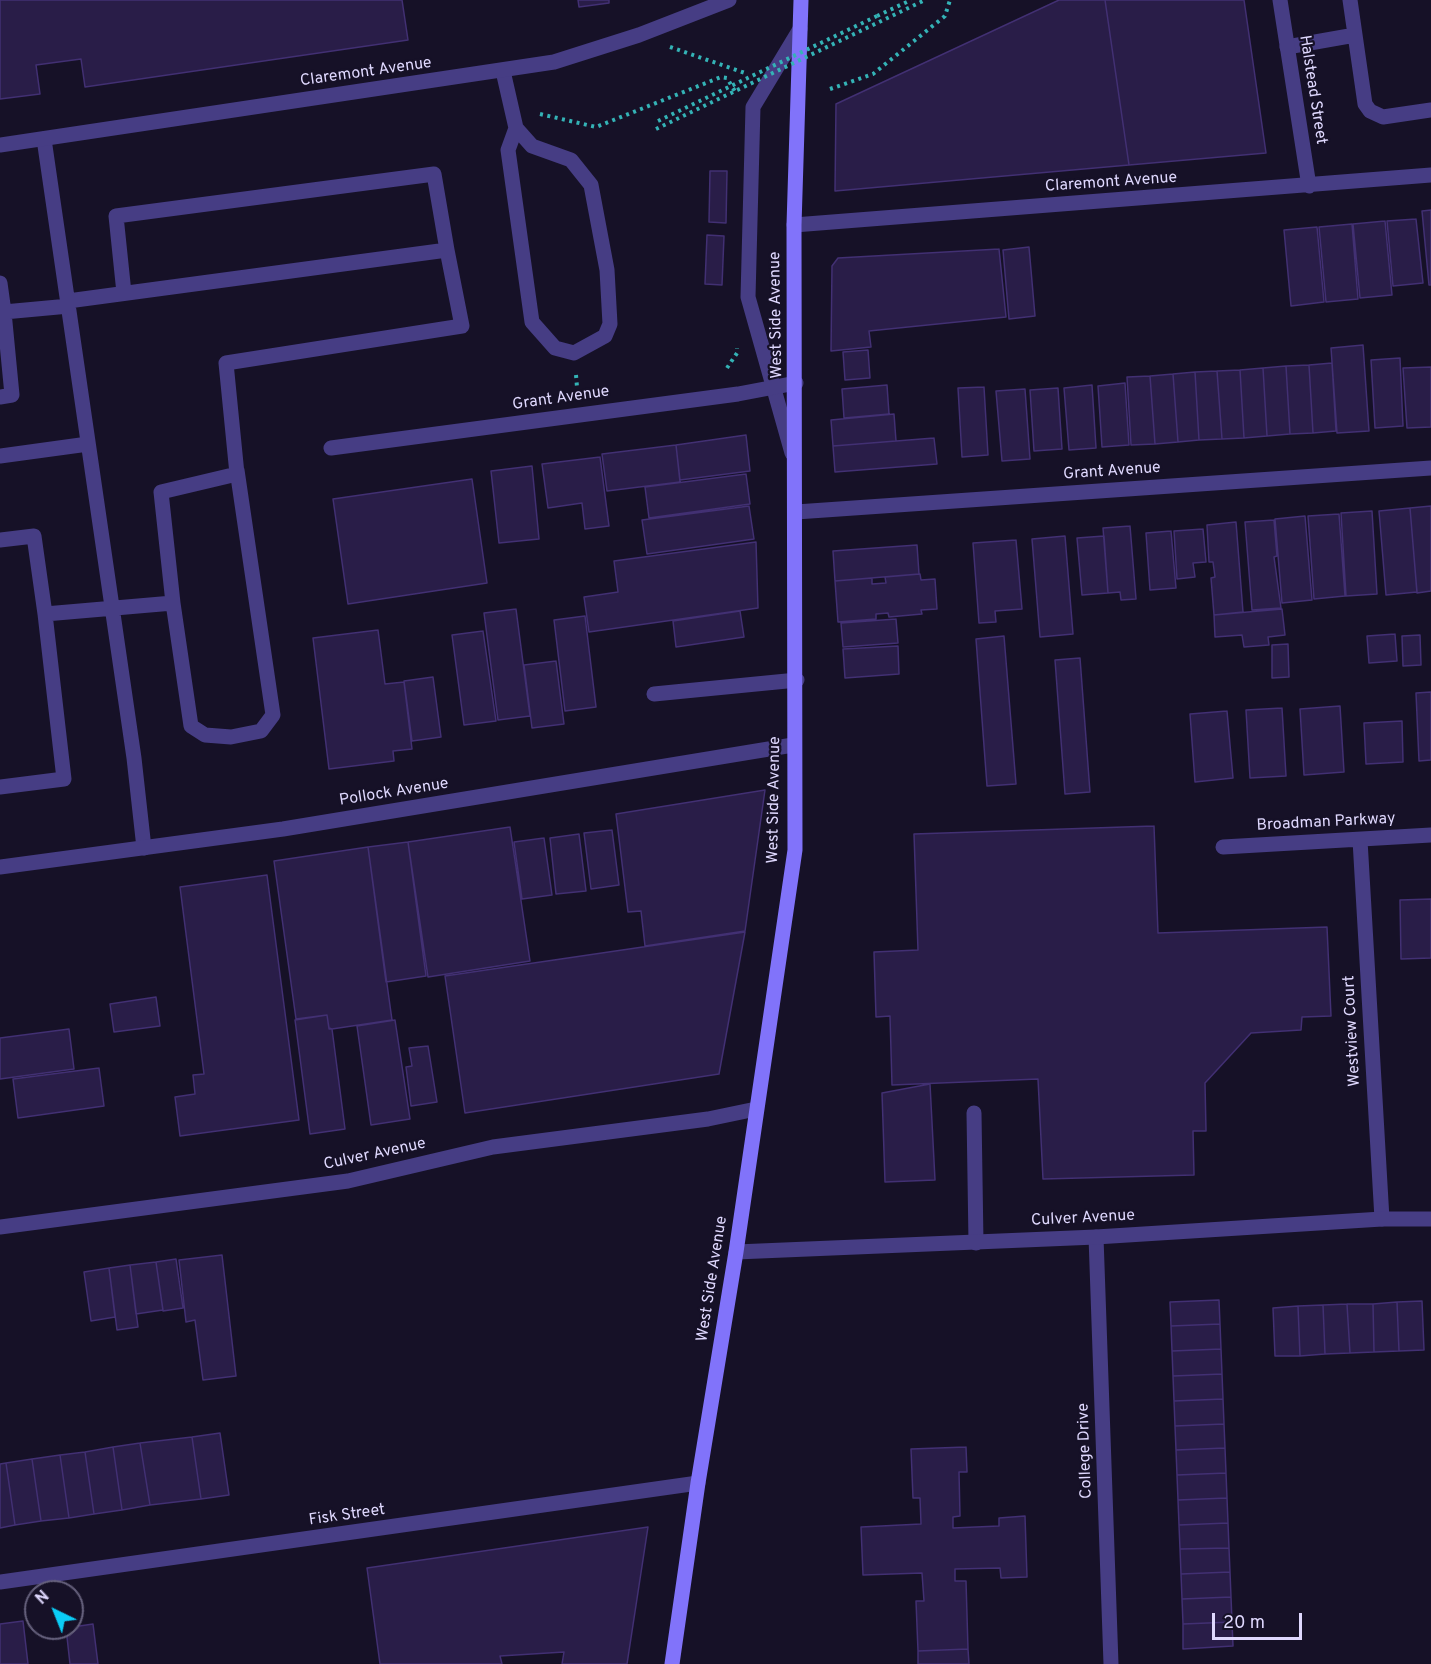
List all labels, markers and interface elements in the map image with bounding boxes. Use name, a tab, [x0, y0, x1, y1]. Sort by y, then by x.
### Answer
street label: Halstead Street	[1294, 34, 1330, 146]
street label: Claremont Avenue	[299, 54, 433, 92]
street label: Claremont Avenue	[1044, 169, 1178, 197]
street label: West Side Avenue	[766, 251, 788, 379]
street label: Grant Avenue	[511, 383, 611, 415]
street label: Grant Avenue	[1063, 459, 1161, 485]
street label: West Side Avenue	[764, 736, 786, 864]
street label: Pollock Avenue	[338, 775, 450, 811]
street label: Broadman Parkway	[1256, 810, 1396, 836]
street label: Westview Court	[1340, 975, 1366, 1087]
street label: Culver Avenue	[322, 1135, 428, 1175]
street label: Culver Avenue	[1031, 1207, 1135, 1231]
street label: West Side Avenue	[694, 1215, 732, 1343]
street label: College Drive	[1075, 1403, 1097, 1499]
street label: Fisk Street	[308, 1501, 386, 1531]
north arrow	[24, 1580, 84, 1640]
text: N	[32, 1587, 54, 1610]
scale bar	[1215, 1601, 1305, 1639]
text: 20 m	[1223, 1612, 1265, 1635]

